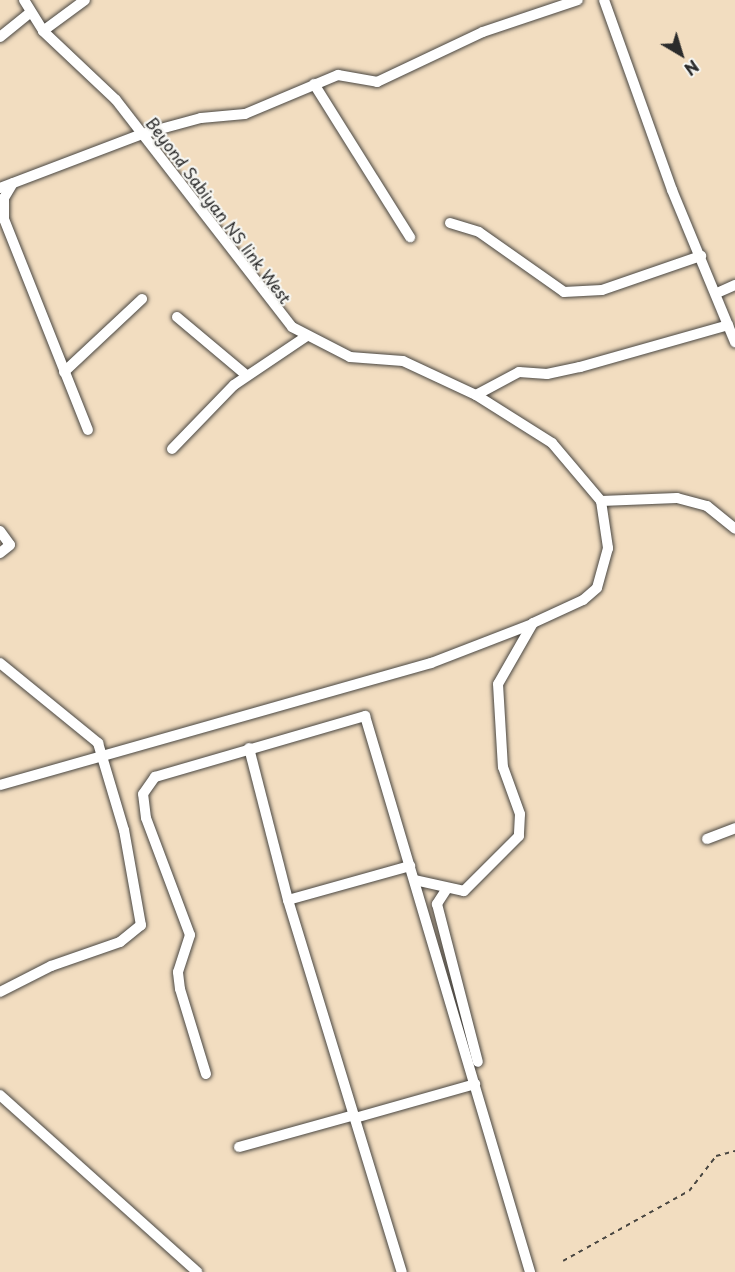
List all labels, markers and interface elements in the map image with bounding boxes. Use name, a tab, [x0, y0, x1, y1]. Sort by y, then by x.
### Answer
north arrow	[651, 24, 711, 84]
text: N	[680, 55, 704, 82]
street label: Beyond Sabiyan NS link West	[142, 113, 296, 307]

